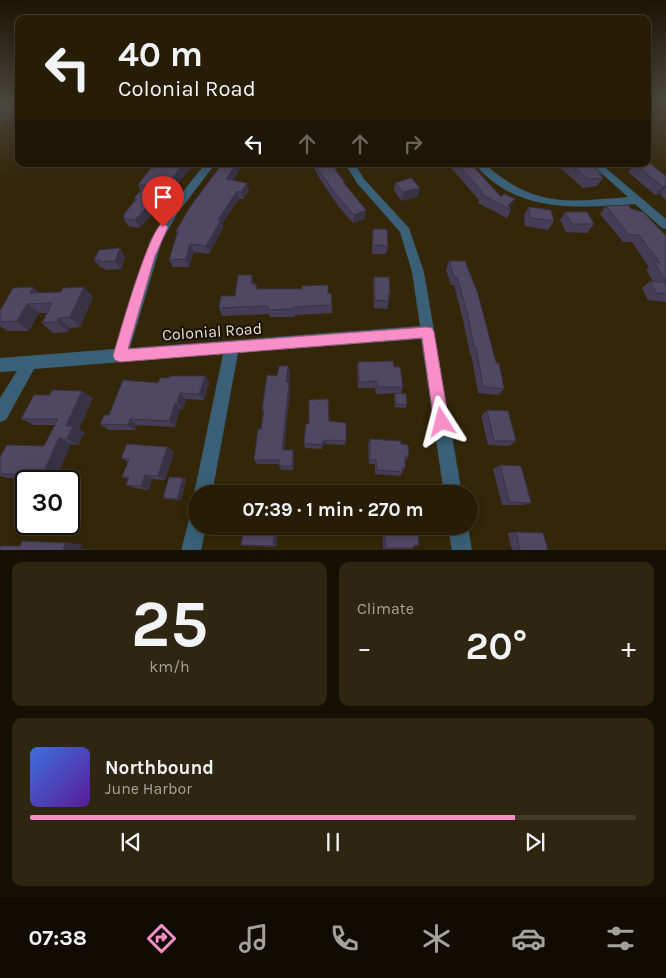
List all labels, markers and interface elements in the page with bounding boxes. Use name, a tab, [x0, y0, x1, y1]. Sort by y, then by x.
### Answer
text: 40 m	[118, 34, 203, 75]
icon: left	[35, 35, 100, 100]
text: Colonial Road	[118, 76, 256, 102]
icon: left	[240, 130, 268, 158]
icon: ahead	[293, 130, 321, 158]
icon: ahead	[346, 130, 374, 158]
icon: right	[399, 130, 427, 158]
pin	[142, 176, 184, 227]
icon: arrive	[149, 183, 177, 211]
street label: Colonial Road	[161, 319, 263, 344]
position arrow	[415, 395, 467, 447]
speed limit sign: 30	[15, 470, 80, 535]
text: 07:39 · 1 min · 270 m	[243, 499, 423, 521]
text: 25	[131, 586, 208, 662]
text: Climate	[357, 599, 414, 618]
text: 20°	[466, 624, 527, 669]
text: −	[357, 631, 372, 664]
text: +	[621, 631, 636, 664]
text: km/h	[149, 657, 190, 676]
text: Northbound	[105, 757, 214, 779]
text: June Harbor	[105, 779, 192, 798]
icon: previous	[117, 828, 145, 856]
icon: pause	[319, 828, 347, 856]
icon: next	[521, 828, 549, 856]
icon: directions	[144, 921, 179, 956]
icon: music	[236, 921, 271, 956]
icon: phone	[327, 921, 362, 956]
icon: climate	[419, 921, 454, 956]
icon: car	[511, 921, 546, 956]
icon: filters	[603, 921, 638, 956]
text: 07:38	[28, 925, 87, 951]

